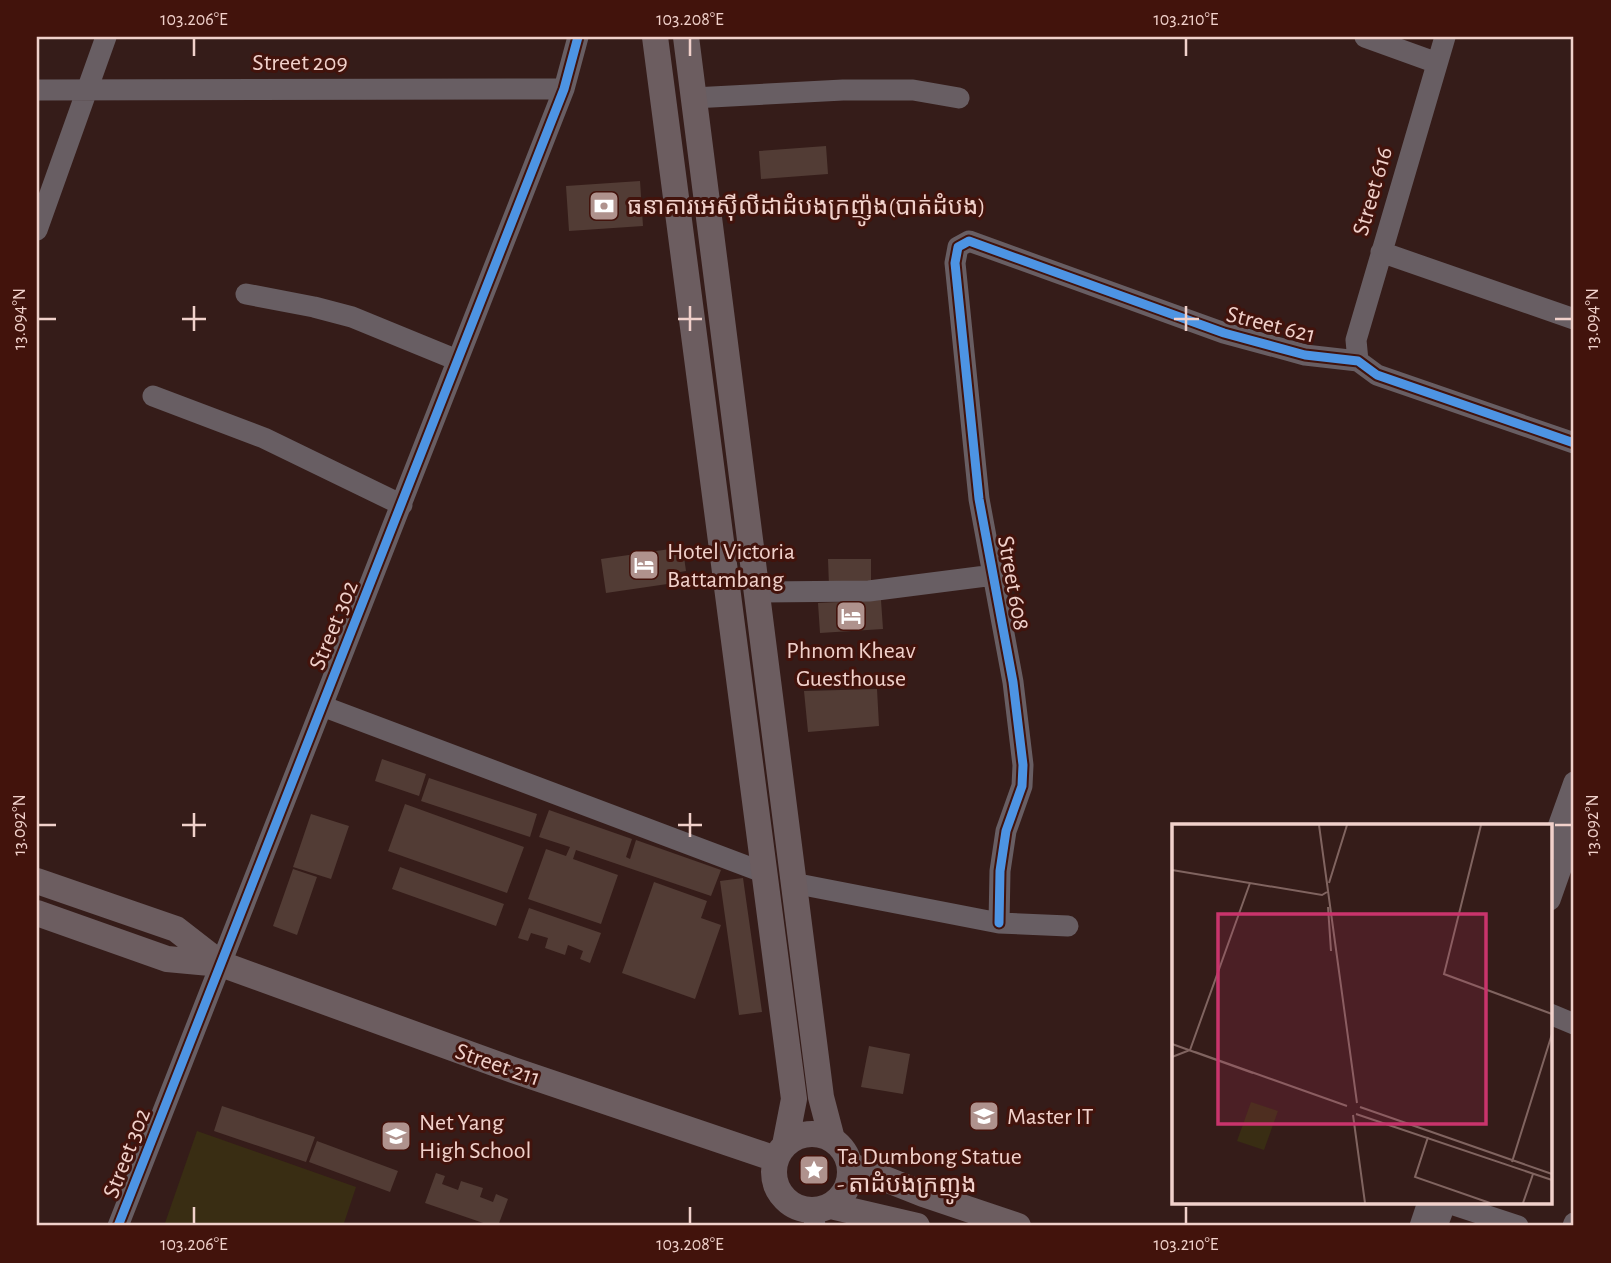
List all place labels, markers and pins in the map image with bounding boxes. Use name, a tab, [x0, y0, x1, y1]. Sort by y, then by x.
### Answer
bank icon: ធនាគារអេស៊ីលីដាដំបងក្រញ៉ូង(បាត់ដំបង)	[587, 189, 621, 223]
place label: ធនាគារអេស៊ីលីដាដំបងក្រញ៉ូង(បាត់ដំបង)	[627, 192, 986, 227]
place label: Hotel Victoria Battambang	[667, 540, 795, 592]
hotel icon: Hotel Victoria Battambang	[627, 548, 661, 582]
hotel icon: Phnom Kheav Guesthouse	[834, 599, 868, 633]
place label: Phnom Kheav Guesthouse	[786, 639, 916, 691]
school or university icon: Master IT	[967, 1099, 1001, 1133]
place label: Master IT	[1007, 1105, 1094, 1129]
place label: Net Yang High School	[419, 1111, 531, 1163]
school or university icon: Net Yang High School	[379, 1119, 413, 1153]
place label: Ta Dumbong Statue - តាដំបងក្រញូង	[837, 1145, 1022, 1205]
place icon: Ta Dumbong Statue - តាដំបងក្រញូង	[797, 1153, 831, 1187]

